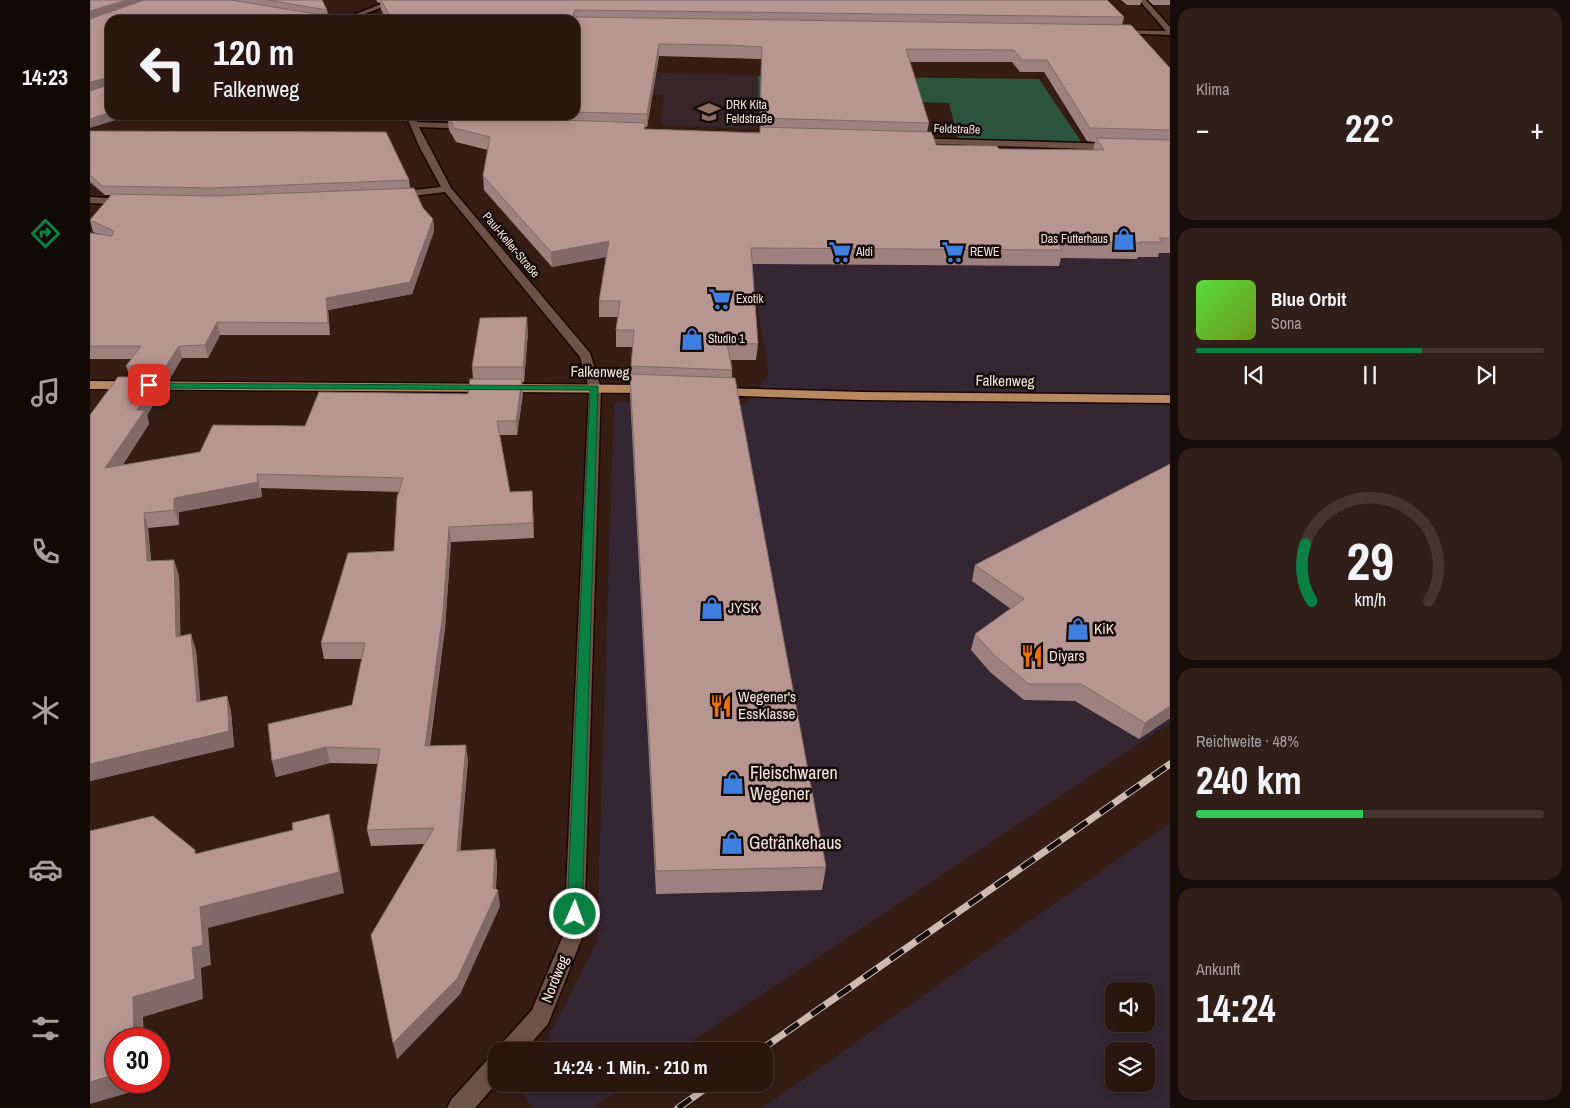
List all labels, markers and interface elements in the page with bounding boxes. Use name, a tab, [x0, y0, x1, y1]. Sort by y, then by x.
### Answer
text: 120 m	[213, 29, 294, 76]
icon: left	[130, 35, 195, 100]
text: 14:23	[22, 62, 68, 92]
text: Falkenweg	[213, 74, 299, 104]
text: Klima	[1196, 78, 1230, 100]
place label: DRK Kita Feldstraße	[726, 97, 773, 127]
school or university icon: DRK Kita Feldstraße	[696, 99, 722, 125]
text: 22°	[1345, 103, 1395, 154]
text: −	[1196, 110, 1209, 148]
text: +	[1531, 110, 1544, 148]
street label: Feldstraße	[933, 120, 981, 138]
street label: Paul-Keller-Straße	[479, 209, 543, 281]
icon: directions	[28, 216, 63, 251]
shop icon: Das Futterhaus	[1111, 226, 1137, 252]
place label: Das Futterhaus	[1041, 231, 1108, 247]
supermarket icon: Aldi	[827, 239, 853, 265]
supermarket icon: REWE	[940, 239, 966, 265]
place label: Aldi	[855, 244, 873, 260]
place label: REWE	[970, 244, 1000, 260]
supermarket icon: Exotik	[707, 286, 733, 312]
text: Blue Orbit	[1271, 286, 1346, 312]
place label: Exotik	[736, 291, 763, 307]
text: Sona	[1271, 312, 1302, 334]
shop icon: Studio 1	[679, 326, 705, 352]
place label: Studio 1	[708, 331, 745, 347]
street label: Falkenweg	[570, 360, 630, 383]
icon: previous	[1240, 361, 1268, 389]
icon: pause	[1356, 361, 1384, 389]
icon: next	[1472, 361, 1500, 389]
pin	[128, 364, 170, 406]
street label: Falkenweg	[975, 369, 1035, 392]
icon: arrive	[135, 371, 163, 399]
icon: music	[28, 375, 63, 410]
text: 29	[1346, 526, 1394, 596]
icon: phone	[28, 534, 63, 569]
text: km/h	[1354, 588, 1386, 612]
shop icon: JYSK	[699, 595, 725, 621]
place label: JYSK	[728, 597, 760, 618]
shop icon: KiK	[1065, 616, 1091, 642]
place label: KiK	[1094, 618, 1115, 639]
restaurant icon: Diyars	[1019, 643, 1045, 669]
place label: Diyars	[1049, 645, 1085, 666]
place label: Wegener's EssKlasse	[738, 686, 796, 724]
icon: climate	[28, 693, 63, 728]
restaurant icon: Wegener's EssKlasse	[708, 693, 734, 719]
text: Reichweite · 48%	[1196, 730, 1299, 752]
text: 240 km	[1196, 755, 1302, 806]
place label: Fleischwaren Wegener	[750, 760, 838, 806]
shop icon: Fleischwaren Wegener	[720, 770, 746, 796]
shop icon: Getränkehaus	[719, 830, 745, 856]
place label: Getränkehaus	[749, 830, 842, 855]
icon: car	[28, 852, 63, 887]
position arrow	[548, 887, 600, 939]
street label: Nordweg	[536, 952, 574, 1006]
text: Ankunft	[1196, 958, 1241, 980]
map controls	[1105, 982, 1155, 1092]
button: sound	[1105, 982, 1155, 1032]
text: 14:24	[1196, 983, 1276, 1034]
icon: filters	[28, 1011, 63, 1046]
speed limit sign: 30	[105, 1028, 170, 1093]
button: layers	[1105, 1042, 1155, 1092]
text: 14:24 · 1 Min. · 210 m	[553, 1054, 708, 1080]

